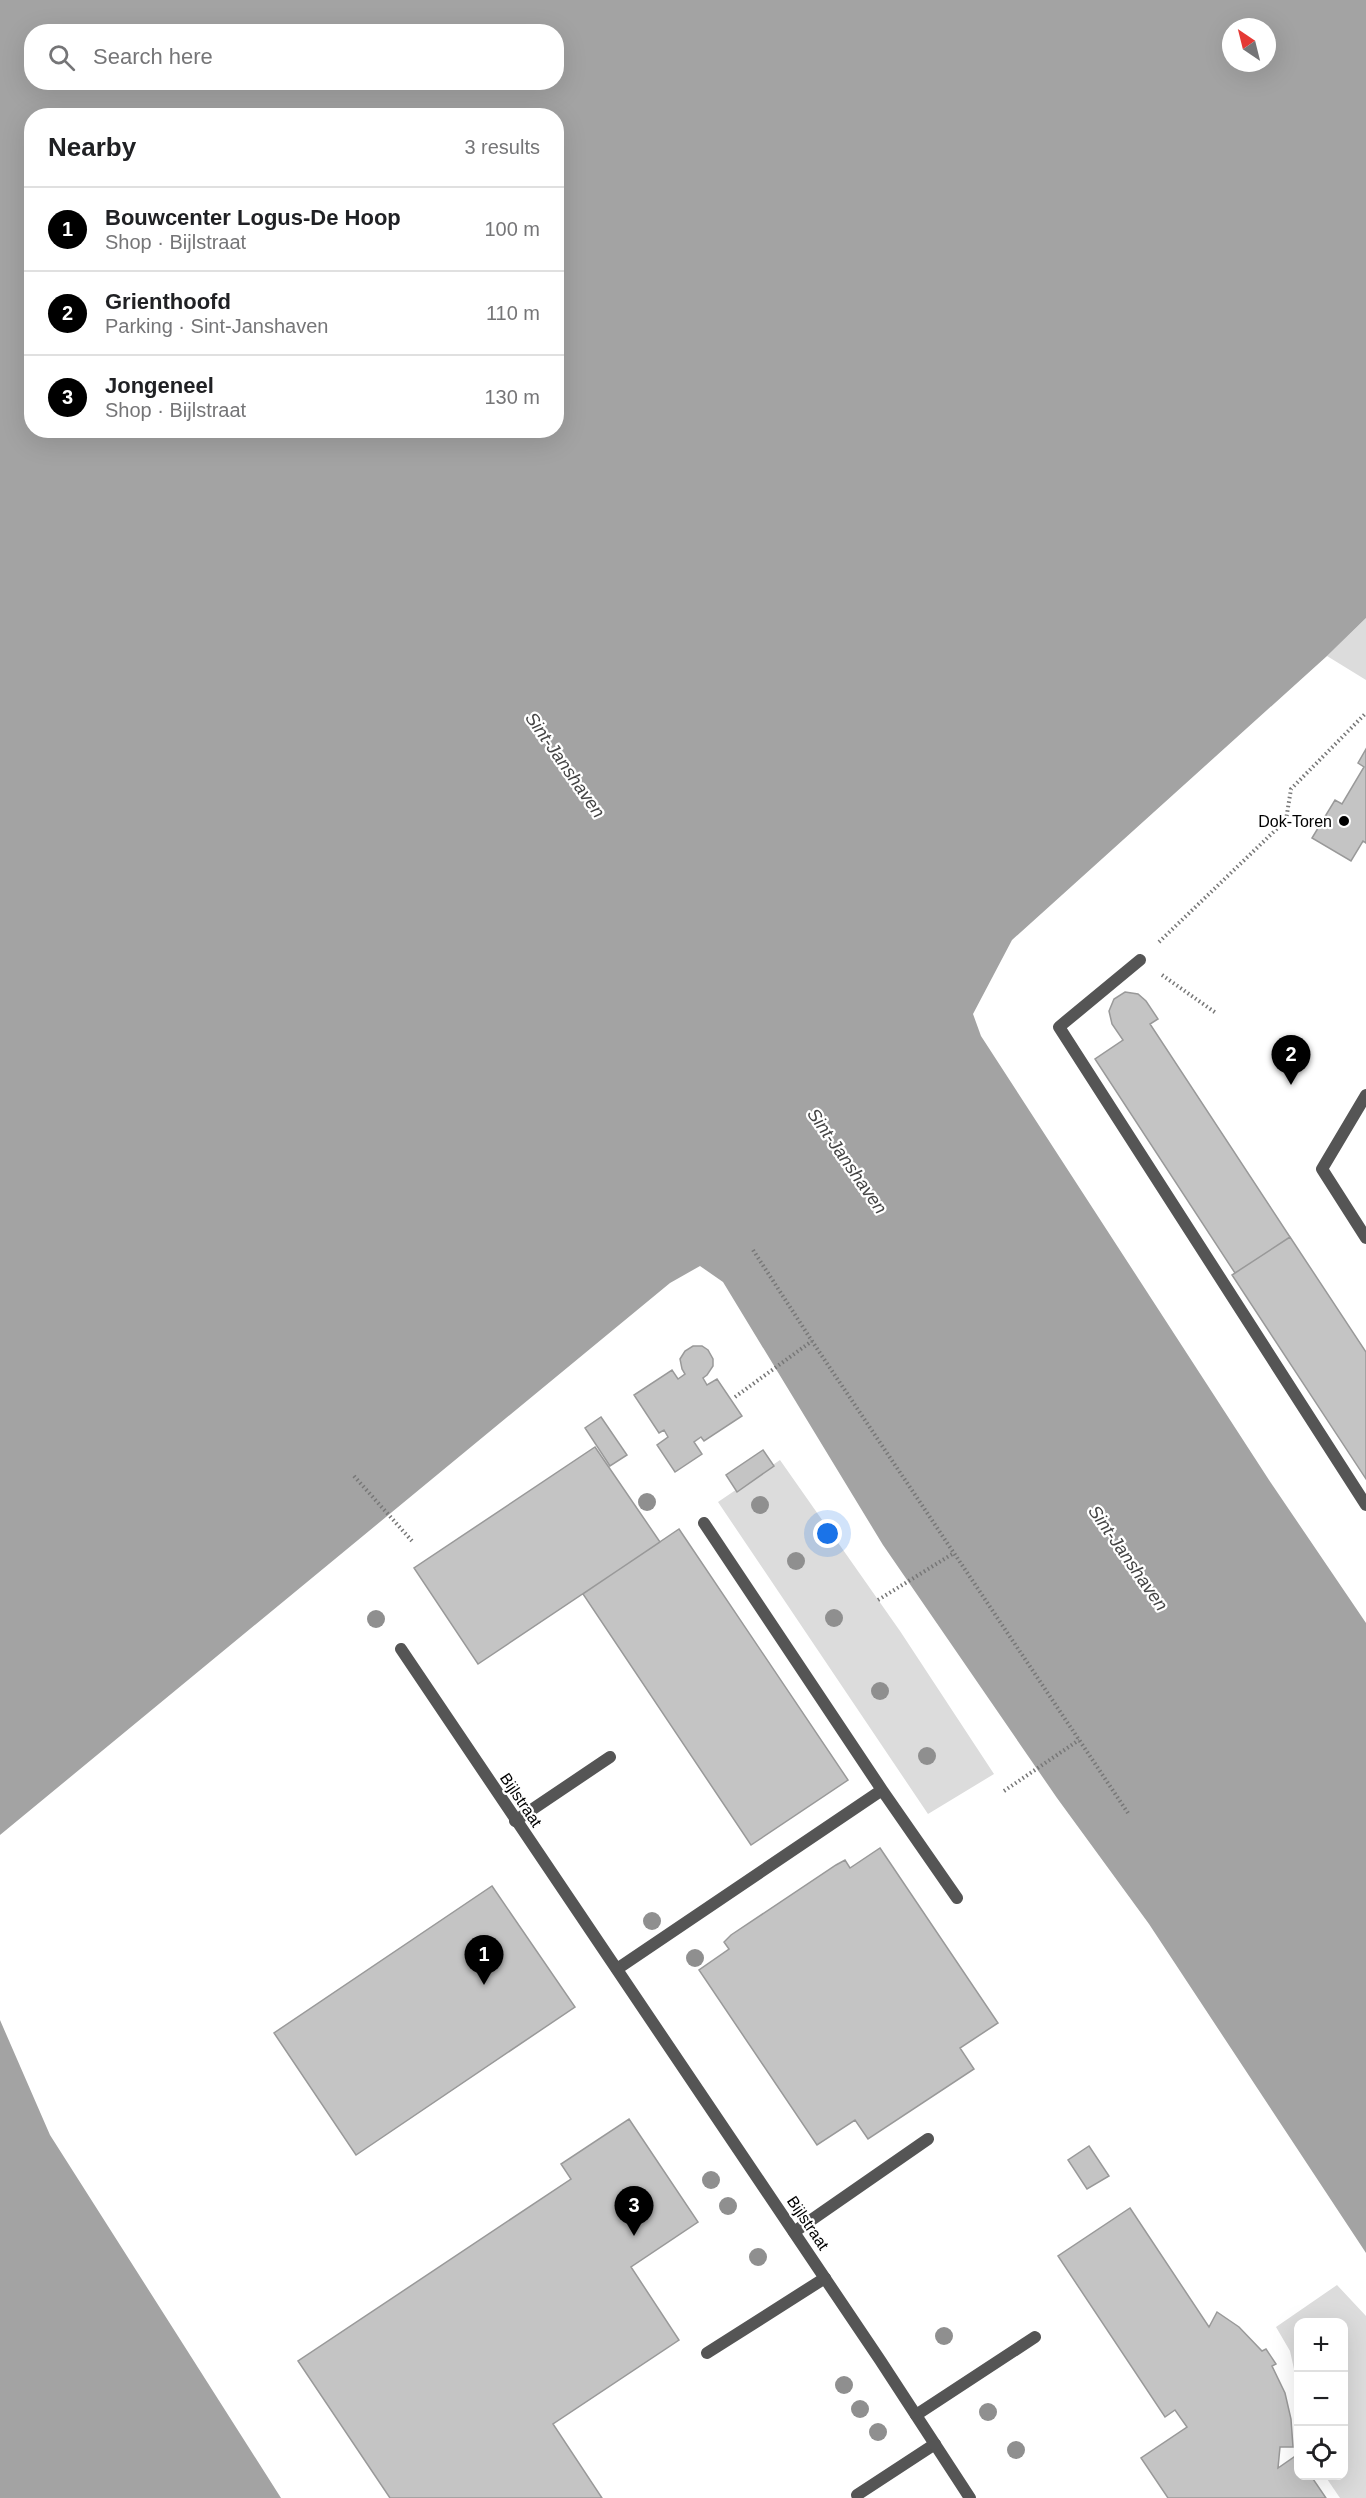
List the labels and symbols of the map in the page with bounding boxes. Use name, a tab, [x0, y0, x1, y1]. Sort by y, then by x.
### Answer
north arrow	[1222, 18, 1276, 72]
water label: Sint-Janshaven	[521, 708, 609, 822]
place label: Dok-Toren	[1258, 813, 1332, 830]
marker: Dok-Toren	[1337, 814, 1351, 828]
pin: 2	[1272, 1036, 1310, 1085]
water label: Sint-Janshaven	[803, 1104, 891, 1218]
water label: Sint-Janshaven	[1084, 1501, 1172, 1615]
your location	[813, 1519, 842, 1548]
street label: Bijlstraat	[497, 1770, 546, 1831]
pin: 1	[464, 1936, 504, 1985]
pin: 3	[614, 2186, 654, 2236]
street label: Bijlstraat	[784, 2193, 833, 2254]

